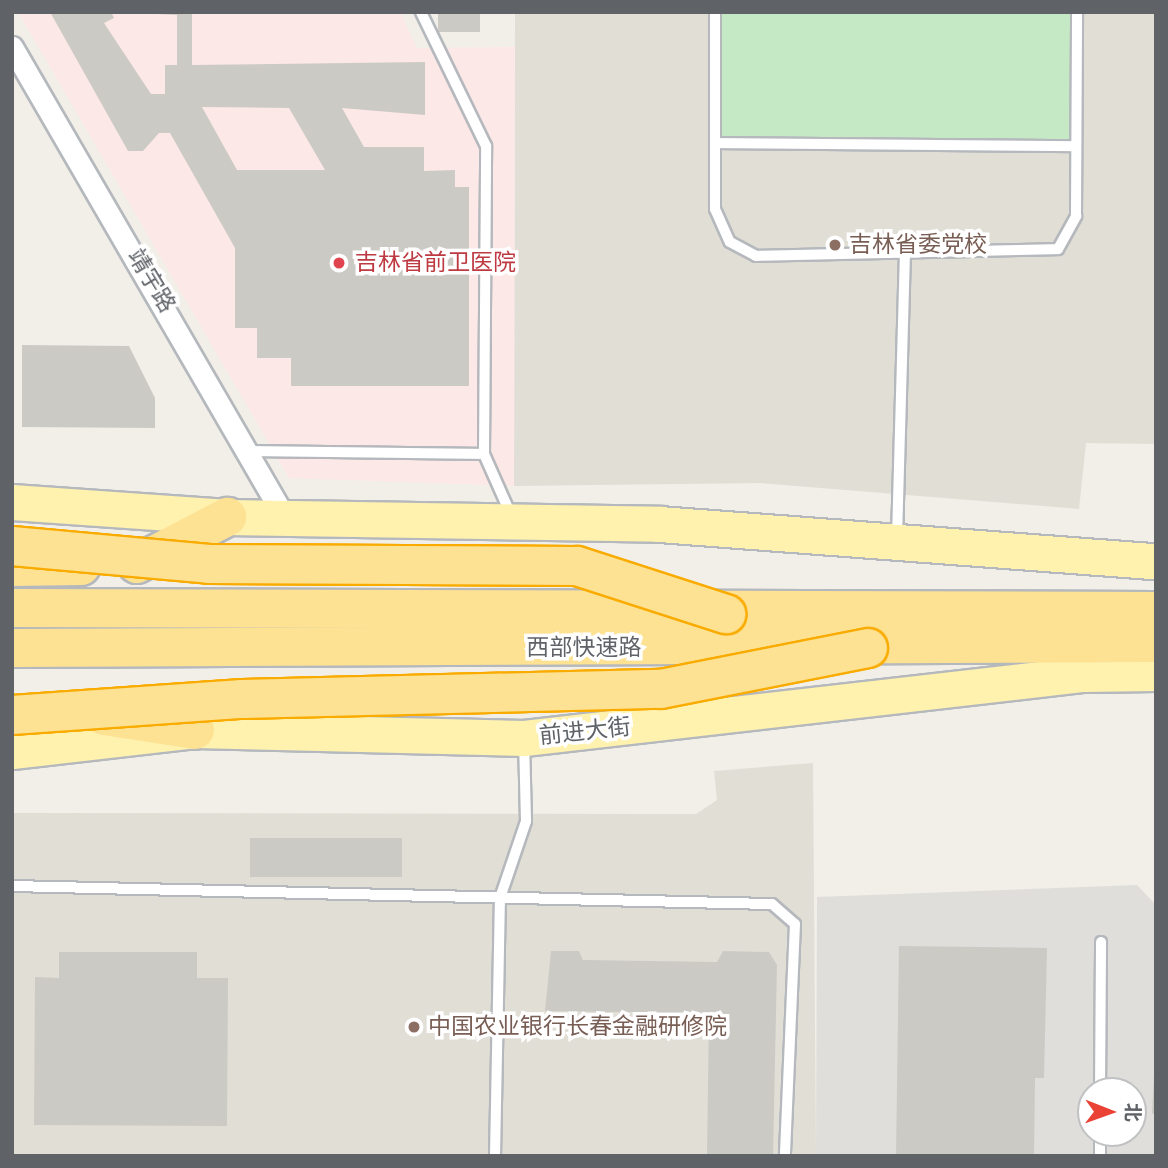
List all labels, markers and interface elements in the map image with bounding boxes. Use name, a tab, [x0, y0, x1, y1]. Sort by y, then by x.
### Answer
place label: 吉林省委党校	[849, 231, 987, 259]
marker: 吉林省委党校	[827, 237, 843, 253]
street label: 靖宇路	[121, 244, 181, 318]
place label: 吉林省前卫医院	[355, 249, 516, 277]
marker: 吉林省前卫医院	[329, 253, 349, 273]
street label: 西部快速路	[527, 634, 641, 662]
street label: 前进大街	[538, 713, 632, 751]
place label: 中国农业银行长春金融研修院	[428, 1013, 727, 1041]
marker: 中国农业银行长春金融研修院	[406, 1019, 422, 1035]
north arrow	[1077, 1077, 1147, 1147]
text: 北	[1118, 1103, 1145, 1122]

